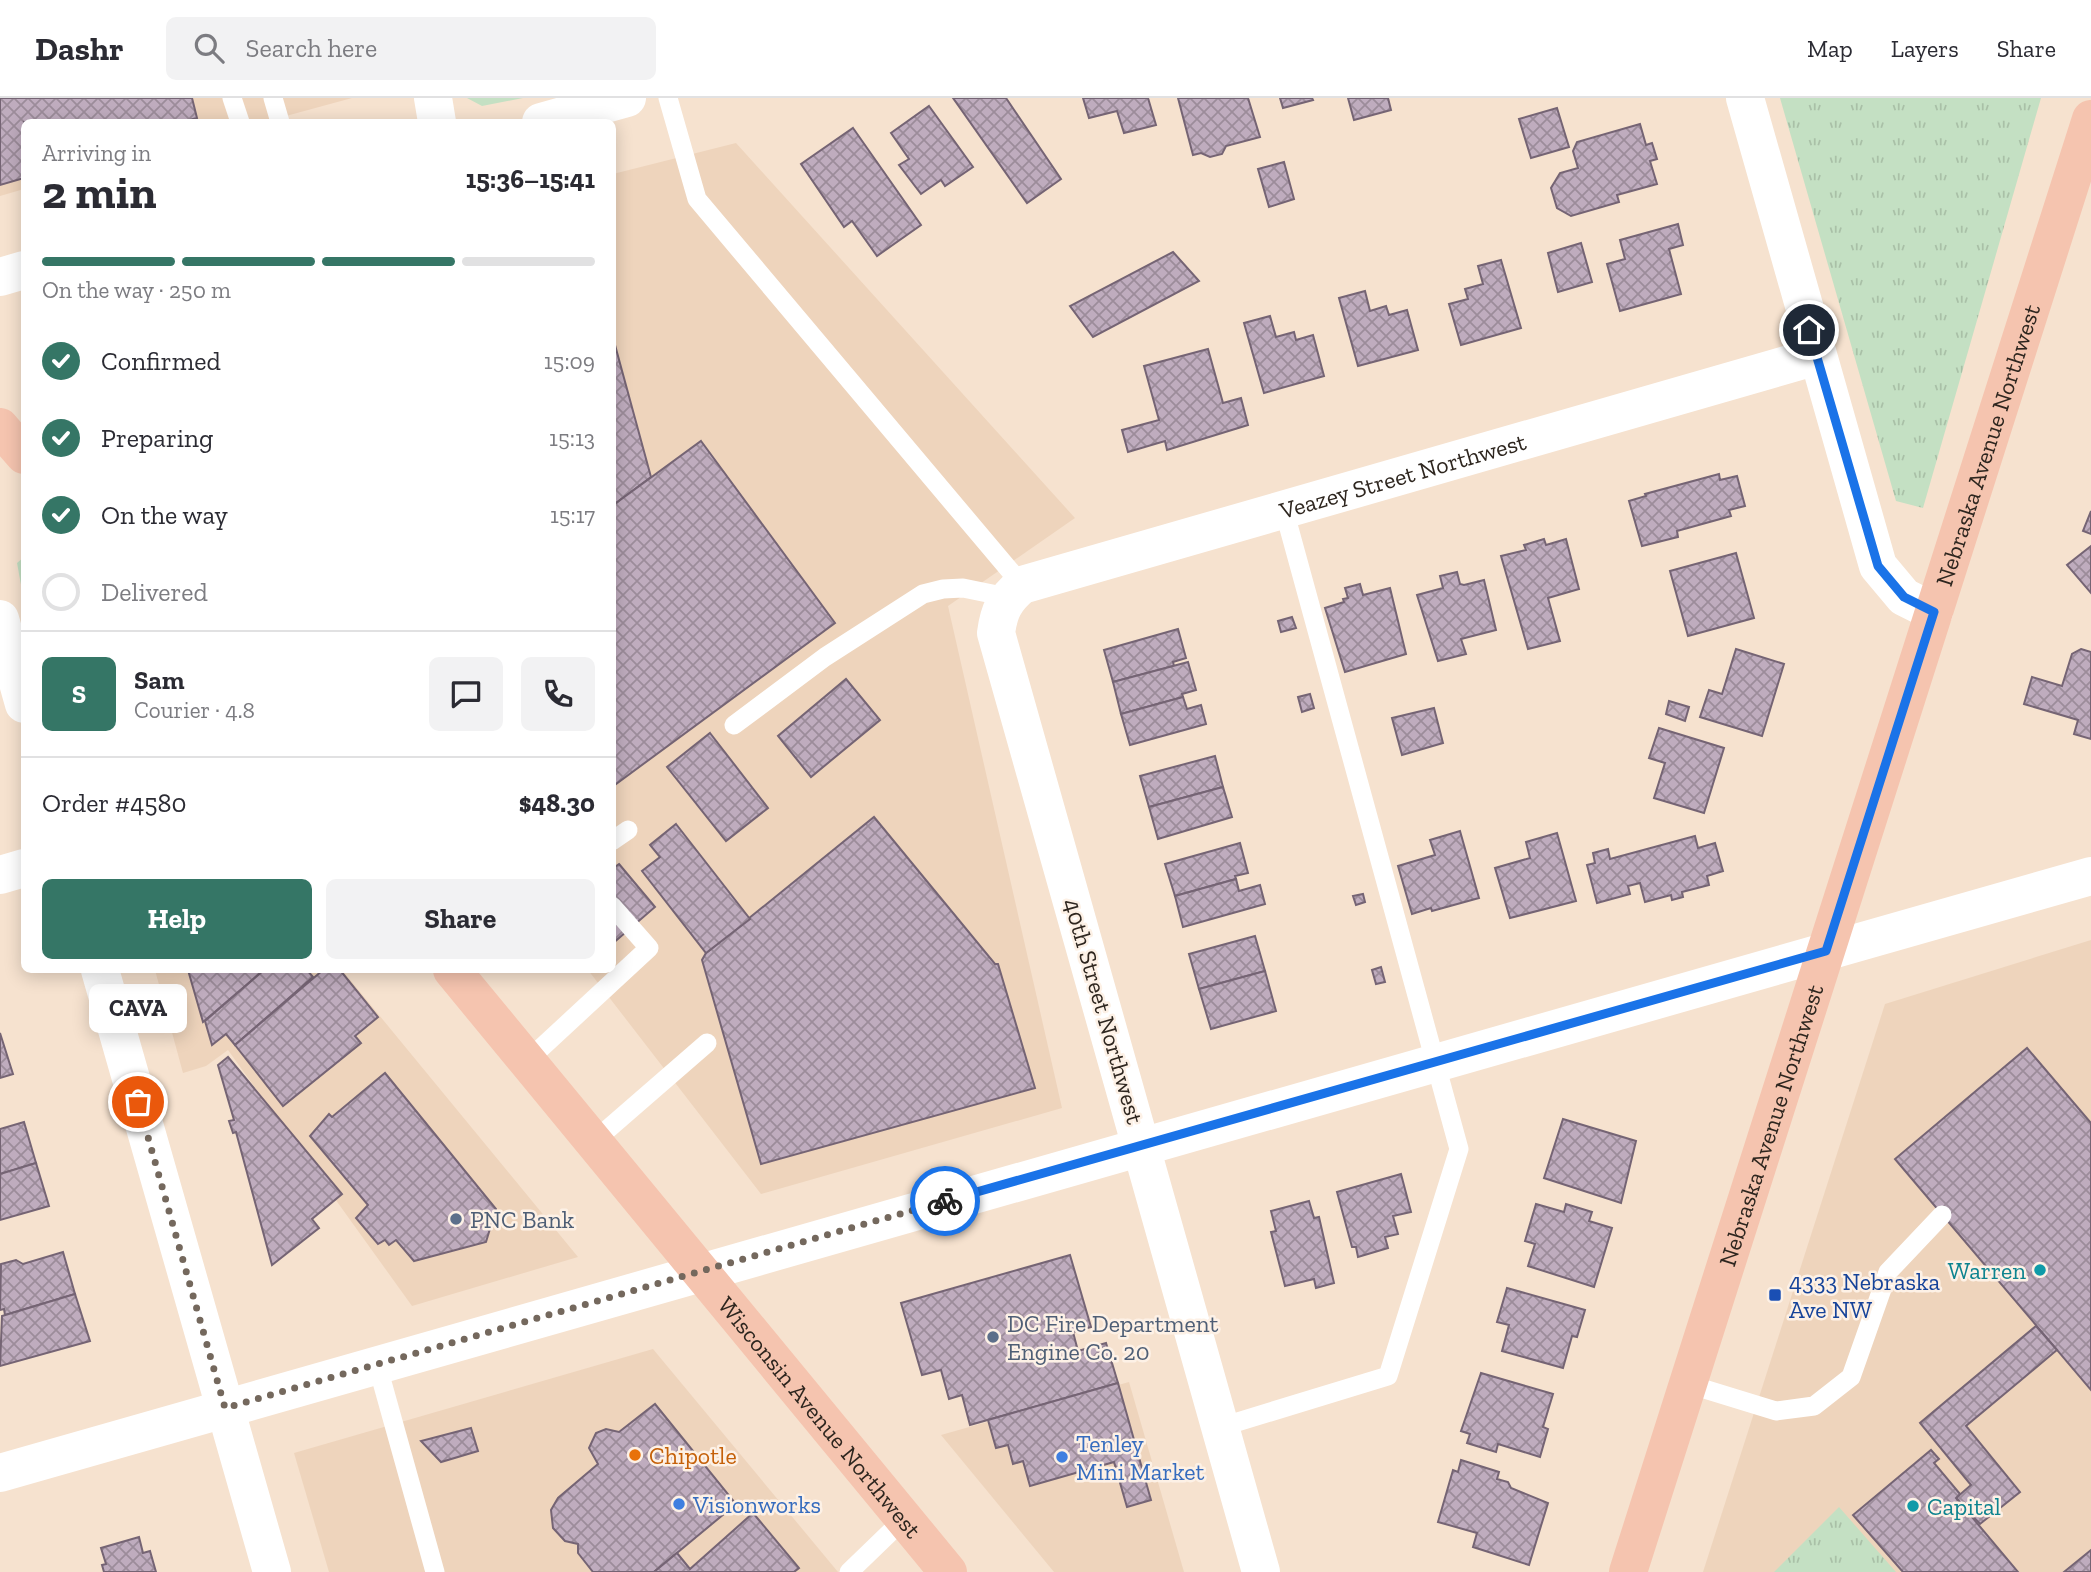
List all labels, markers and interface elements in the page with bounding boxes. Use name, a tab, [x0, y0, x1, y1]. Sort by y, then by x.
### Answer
search box	[166, 17, 656, 80]
text: Dashr	[35, 29, 124, 68]
icon: search	[190, 29, 228, 67]
text: Search here	[246, 32, 377, 64]
text: Map	[1807, 34, 1853, 63]
text: Layers	[1891, 34, 1959, 63]
text: Share	[1997, 34, 2056, 63]
text: Arriving in	[42, 139, 151, 167]
text: 15:36–15:41	[466, 163, 595, 195]
text: 2 min	[42, 165, 157, 220]
text: On the way · 250 m	[42, 276, 231, 304]
pin	[1779, 300, 1839, 360]
street label: Nebraska Avenue Northwest	[1929, 300, 2046, 589]
icon: home	[1790, 311, 1828, 349]
icon: check	[42, 342, 80, 380]
text: Confirmed	[101, 345, 221, 377]
text: 15:09	[544, 347, 595, 375]
icon: check	[42, 419, 80, 457]
text: Preparing	[101, 422, 213, 454]
text: 15:13	[549, 424, 595, 452]
street label: Veazey Street Northwest	[1275, 426, 1529, 525]
icon: check	[42, 496, 80, 534]
text: On the way	[101, 499, 228, 531]
text: 15:17	[550, 501, 595, 529]
text: Delivered	[101, 576, 208, 608]
button: chat	[429, 657, 503, 731]
button: phone	[521, 657, 595, 731]
text: Sam	[134, 664, 184, 696]
text: S	[72, 678, 86, 710]
text: Courier · 4.8	[134, 696, 255, 724]
text: Order #4580	[42, 787, 186, 819]
text: $48.30	[519, 787, 595, 819]
button: Help	[42, 879, 312, 959]
button: Share	[326, 879, 595, 959]
street label: 40th Street Northwest	[1058, 895, 1150, 1127]
street label: Nebraska Avenue Northwest	[1712, 981, 1829, 1270]
callout: CAVA	[89, 983, 187, 1032]
text: CAVA	[109, 994, 167, 1022]
pin	[108, 1072, 168, 1132]
icon: bag	[119, 1083, 157, 1121]
courier	[910, 1166, 980, 1236]
icon: bike	[926, 1182, 964, 1220]
place label: PNC Bank	[470, 1205, 575, 1234]
marker: PNC Bank	[448, 1211, 464, 1227]
place label: Warren	[1948, 1256, 2026, 1285]
marker: Warren	[2032, 1262, 2048, 1278]
place label: 4333 Nebraska Ave NW	[1789, 1267, 1941, 1324]
marker: 4333 Nebraska Ave NW	[1767, 1287, 1783, 1303]
street label: Wisconsin Avenue Northwest	[712, 1290, 928, 1543]
place label: DC Fire Department Engine Co. 20	[1007, 1309, 1219, 1366]
marker: DC Fire Department Engine Co. 20	[985, 1329, 1001, 1345]
place label: Tenley Mini Market	[1076, 1429, 1205, 1486]
place label: Chipotle	[649, 1441, 737, 1470]
marker: Chipotle	[627, 1447, 643, 1463]
marker: Tenley Mini Market	[1054, 1449, 1070, 1465]
place label: Visionworks	[692, 1490, 821, 1519]
place label: Capital	[1927, 1492, 2001, 1521]
marker: Visionworks	[671, 1496, 687, 1512]
marker: Capital	[1905, 1498, 1921, 1514]

